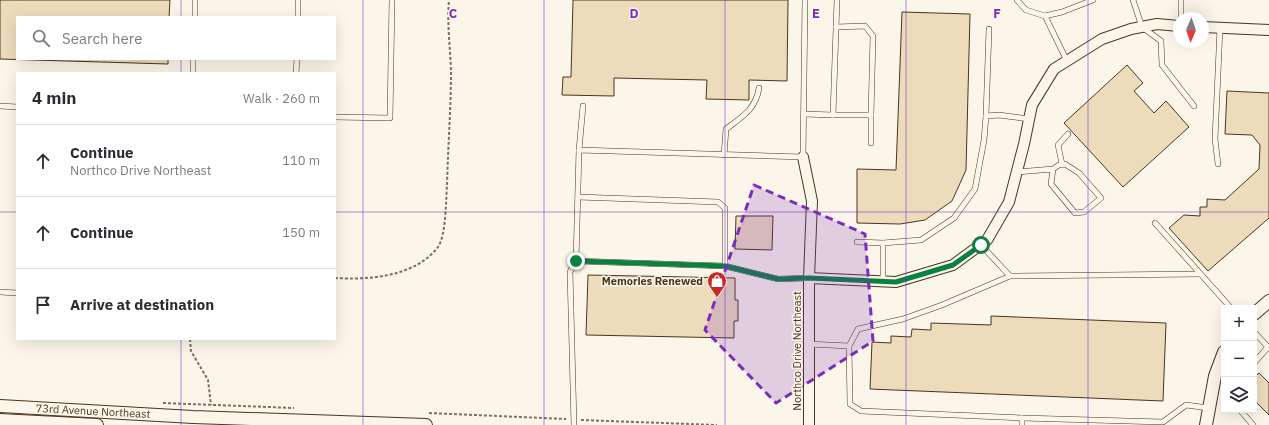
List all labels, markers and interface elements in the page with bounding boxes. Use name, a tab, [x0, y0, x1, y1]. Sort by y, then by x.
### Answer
text: C	[449, 5, 458, 22]
text: D	[629, 5, 639, 22]
text: E	[812, 5, 820, 22]
text: F	[993, 5, 1001, 22]
north arrow	[1173, 12, 1209, 48]
search box	[16, 16, 336, 60]
icon: search	[30, 27, 52, 49]
text: Search here	[62, 29, 142, 48]
text: 4 min	[32, 87, 76, 109]
text: Walk · 260 m	[243, 90, 320, 107]
text: Continue	[70, 143, 134, 162]
icon: ahead	[32, 150, 54, 172]
text: 110 m	[282, 152, 320, 169]
text: Northco Drive Northeast	[70, 162, 211, 179]
icon: ahead	[32, 222, 54, 244]
text: Continue	[70, 223, 134, 242]
text: 150 m	[282, 224, 320, 241]
route start	[972, 236, 990, 254]
route end	[567, 252, 585, 270]
shop icon: Memories Renewed	[706, 270, 728, 298]
place label: Memories Renewed	[602, 274, 703, 288]
street label: Northco Drive Northeast	[790, 291, 804, 411]
icon: arrive	[32, 294, 54, 316]
text: Arrive at destination	[70, 295, 214, 314]
map controls	[1221, 305, 1257, 413]
button: +	[1221, 305, 1257, 341]
button: −	[1221, 341, 1257, 377]
button: layers	[1221, 377, 1257, 413]
street label: 73rd Avenue Northeast	[35, 401, 151, 421]

